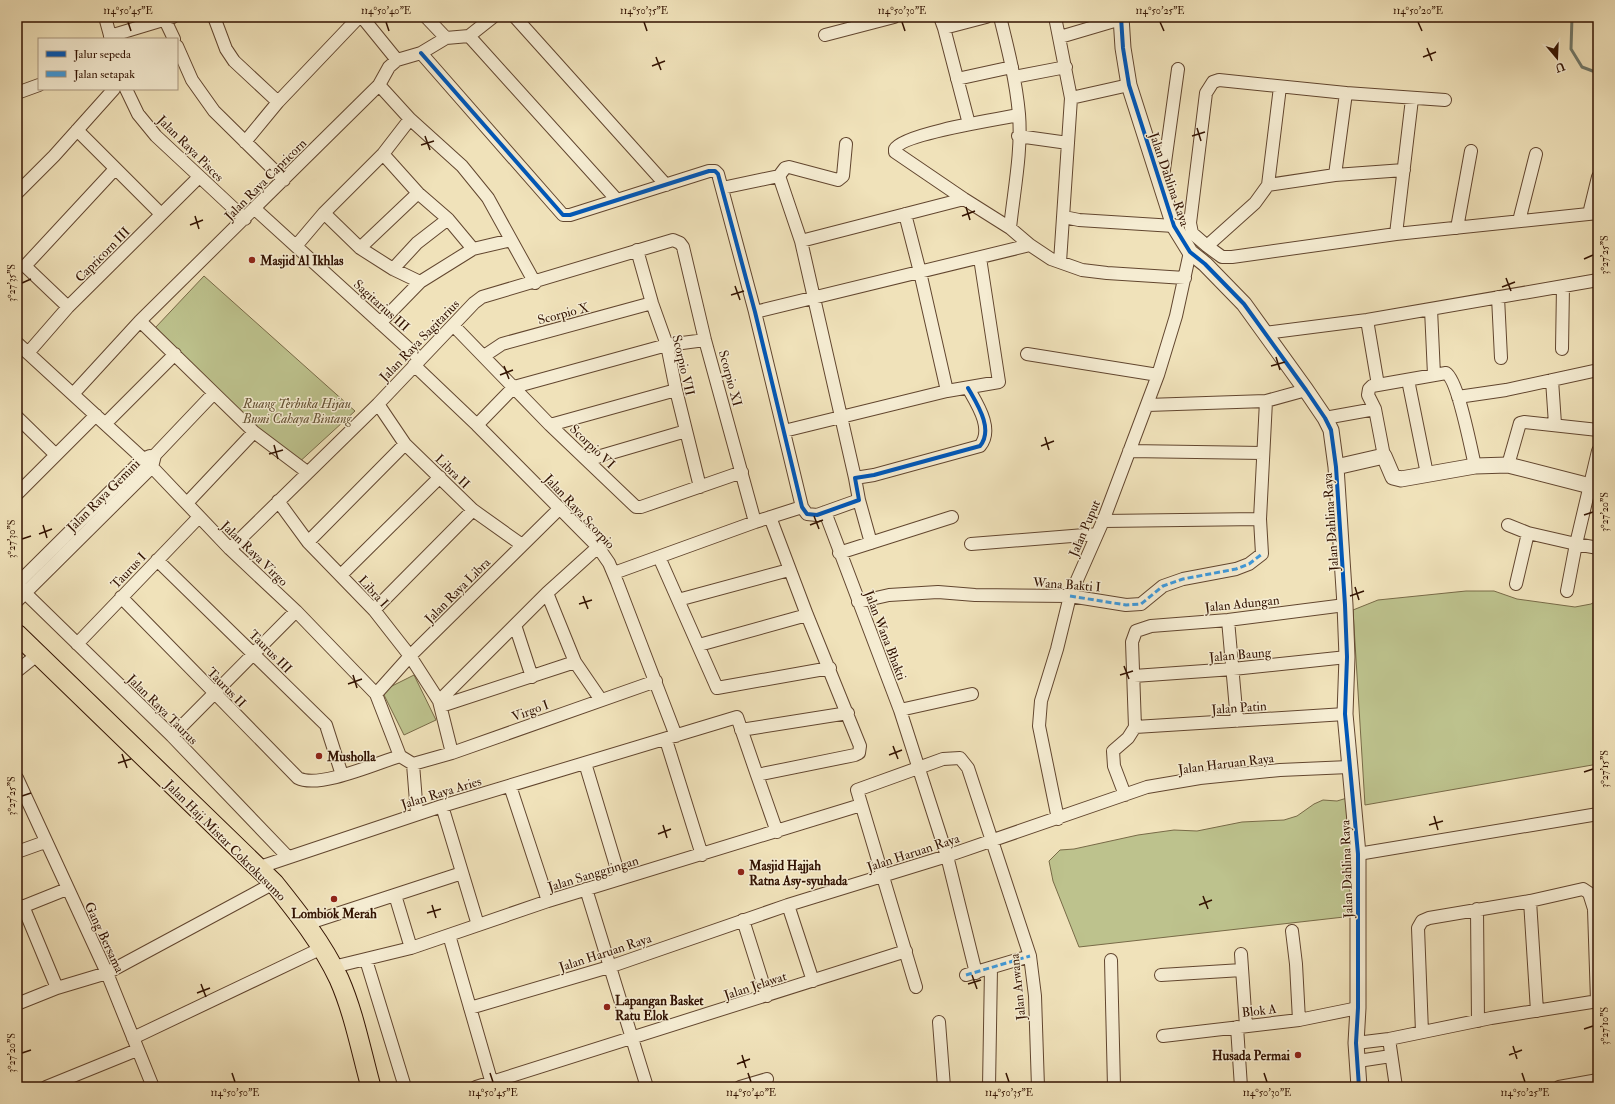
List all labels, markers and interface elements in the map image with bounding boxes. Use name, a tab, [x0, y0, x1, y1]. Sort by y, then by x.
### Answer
text: 114°50'45"E	[103, 5, 153, 17]
text: 114°50'40"E	[361, 5, 411, 17]
text: 114°50'35"E	[620, 5, 668, 17]
text: 114°50'30"E	[878, 5, 926, 17]
text: 114°50'25"E	[1135, 5, 1185, 17]
text: 114°50'20"E	[1393, 5, 1443, 17]
legend	[38, 38, 178, 90]
north arrow	[1537, 38, 1577, 78]
text: Jalur sepeda	[73, 47, 132, 62]
text: U	[1553, 59, 1567, 75]
text: Jalan setapak	[73, 67, 135, 82]
street label: Jalan Raya Pisces	[152, 111, 227, 186]
street label: Jalan Dahlina Raya	[1144, 129, 1193, 229]
street label: Jalan Raya Capricorn	[221, 135, 311, 225]
street label: Capricorn III	[72, 224, 134, 286]
text: 3°27'25"S	[1599, 236, 1611, 274]
place label: Masjid Al Ikhlas	[259, 253, 344, 269]
marker: Masjid Al Ikhlas	[247, 255, 257, 265]
text: 3°27'35"S	[6, 264, 18, 302]
street label: Sagitarius III	[350, 276, 413, 335]
street label: Jalan Raya Sagitarius	[376, 296, 464, 387]
street label: Scorpio X	[536, 299, 591, 329]
street label: Scorpio VII	[667, 333, 698, 397]
street label: Scorpio XI	[714, 348, 745, 408]
park label: Ruang Terbuka Hijau Bumi Cahaya Bintang	[242, 396, 352, 427]
street label: Scorpio VI	[566, 421, 618, 473]
street label: Libra II	[431, 451, 473, 492]
street label: Jalan Raya Gemini	[63, 455, 145, 537]
street label: Jalan Raya Scorpio	[539, 470, 618, 553]
street label: Jalan Dahlina Raya	[1320, 472, 1343, 573]
text: 3°27'20"S	[1599, 492, 1611, 532]
street label: Jalan Puput	[1065, 498, 1105, 561]
street label: Jalan Raya Virgo	[216, 517, 291, 590]
text: 3°27'30"S	[6, 520, 18, 558]
street label: Taurus I	[108, 549, 150, 592]
street label: Jalan Raya Libra	[421, 554, 495, 628]
street label: Libra I	[355, 572, 392, 611]
street label: Wana Bakti I	[1032, 575, 1101, 595]
street label: Jalan Wana Bhakti	[860, 587, 910, 683]
street label: Jalan Adungan	[1203, 592, 1281, 616]
street label: Taurus III	[245, 627, 295, 677]
street label: Jalan Baung	[1207, 644, 1272, 666]
street label: Taurus II	[203, 664, 249, 711]
street label: Jalan Raya Taurus	[122, 670, 201, 749]
street label: Virgo I	[510, 697, 551, 725]
street label: Jalan Patin	[1210, 698, 1268, 718]
place label: Musholla	[326, 749, 376, 765]
street label: Jalan Haruan Raya	[1176, 750, 1276, 779]
text: 3°27'15"S	[1599, 750, 1611, 788]
marker: Musholla	[314, 751, 324, 761]
street label: Jalan Raya Aries	[398, 773, 484, 814]
street label: Jalan Haji Mistar Cokrokusumo	[161, 776, 289, 905]
text: 3°27'25"S	[6, 777, 18, 815]
street label: Jalan Dahlina Raya	[1337, 819, 1358, 919]
street label: Jalan Haruan Raya	[864, 830, 963, 877]
street label: Jalan Sanggringan	[545, 852, 641, 896]
place label: Masjid Hajjah Ratna Asy-syuhada	[748, 858, 848, 890]
marker: Masjid Hajjah Ratna Asy-syuhada	[736, 867, 746, 877]
marker: Lombiok Merah	[329, 894, 339, 904]
street label: Gang Bersama	[81, 900, 128, 976]
place label: Lombiok Merah	[291, 906, 377, 922]
street label: Jalan Haruan Raya	[556, 930, 655, 977]
street label: Jalan Arwana	[1006, 952, 1030, 1022]
street label: Jalan Jelawat	[721, 968, 789, 1004]
place label: Lapangan Basket Ratu Elok	[615, 993, 704, 1024]
street label: Blok A	[1241, 1001, 1278, 1021]
marker: Lapangan Basket Ratu Elok	[602, 1002, 612, 1012]
text: 3°27'10"S	[1599, 1007, 1611, 1045]
text: 3°27'20"S	[6, 1033, 18, 1073]
place label: Husada Permai	[1212, 1048, 1291, 1064]
marker: Husada Permai	[1293, 1050, 1303, 1060]
text: 114°50'50"E	[210, 1087, 260, 1099]
text: 114°50'45"E	[468, 1087, 518, 1099]
text: 114°50'40"E	[726, 1087, 776, 1099]
text: 114°50'35"E	[985, 1087, 1033, 1099]
text: 114°50'30"E	[1243, 1087, 1291, 1099]
text: 114°50'25"E	[1500, 1087, 1550, 1099]

